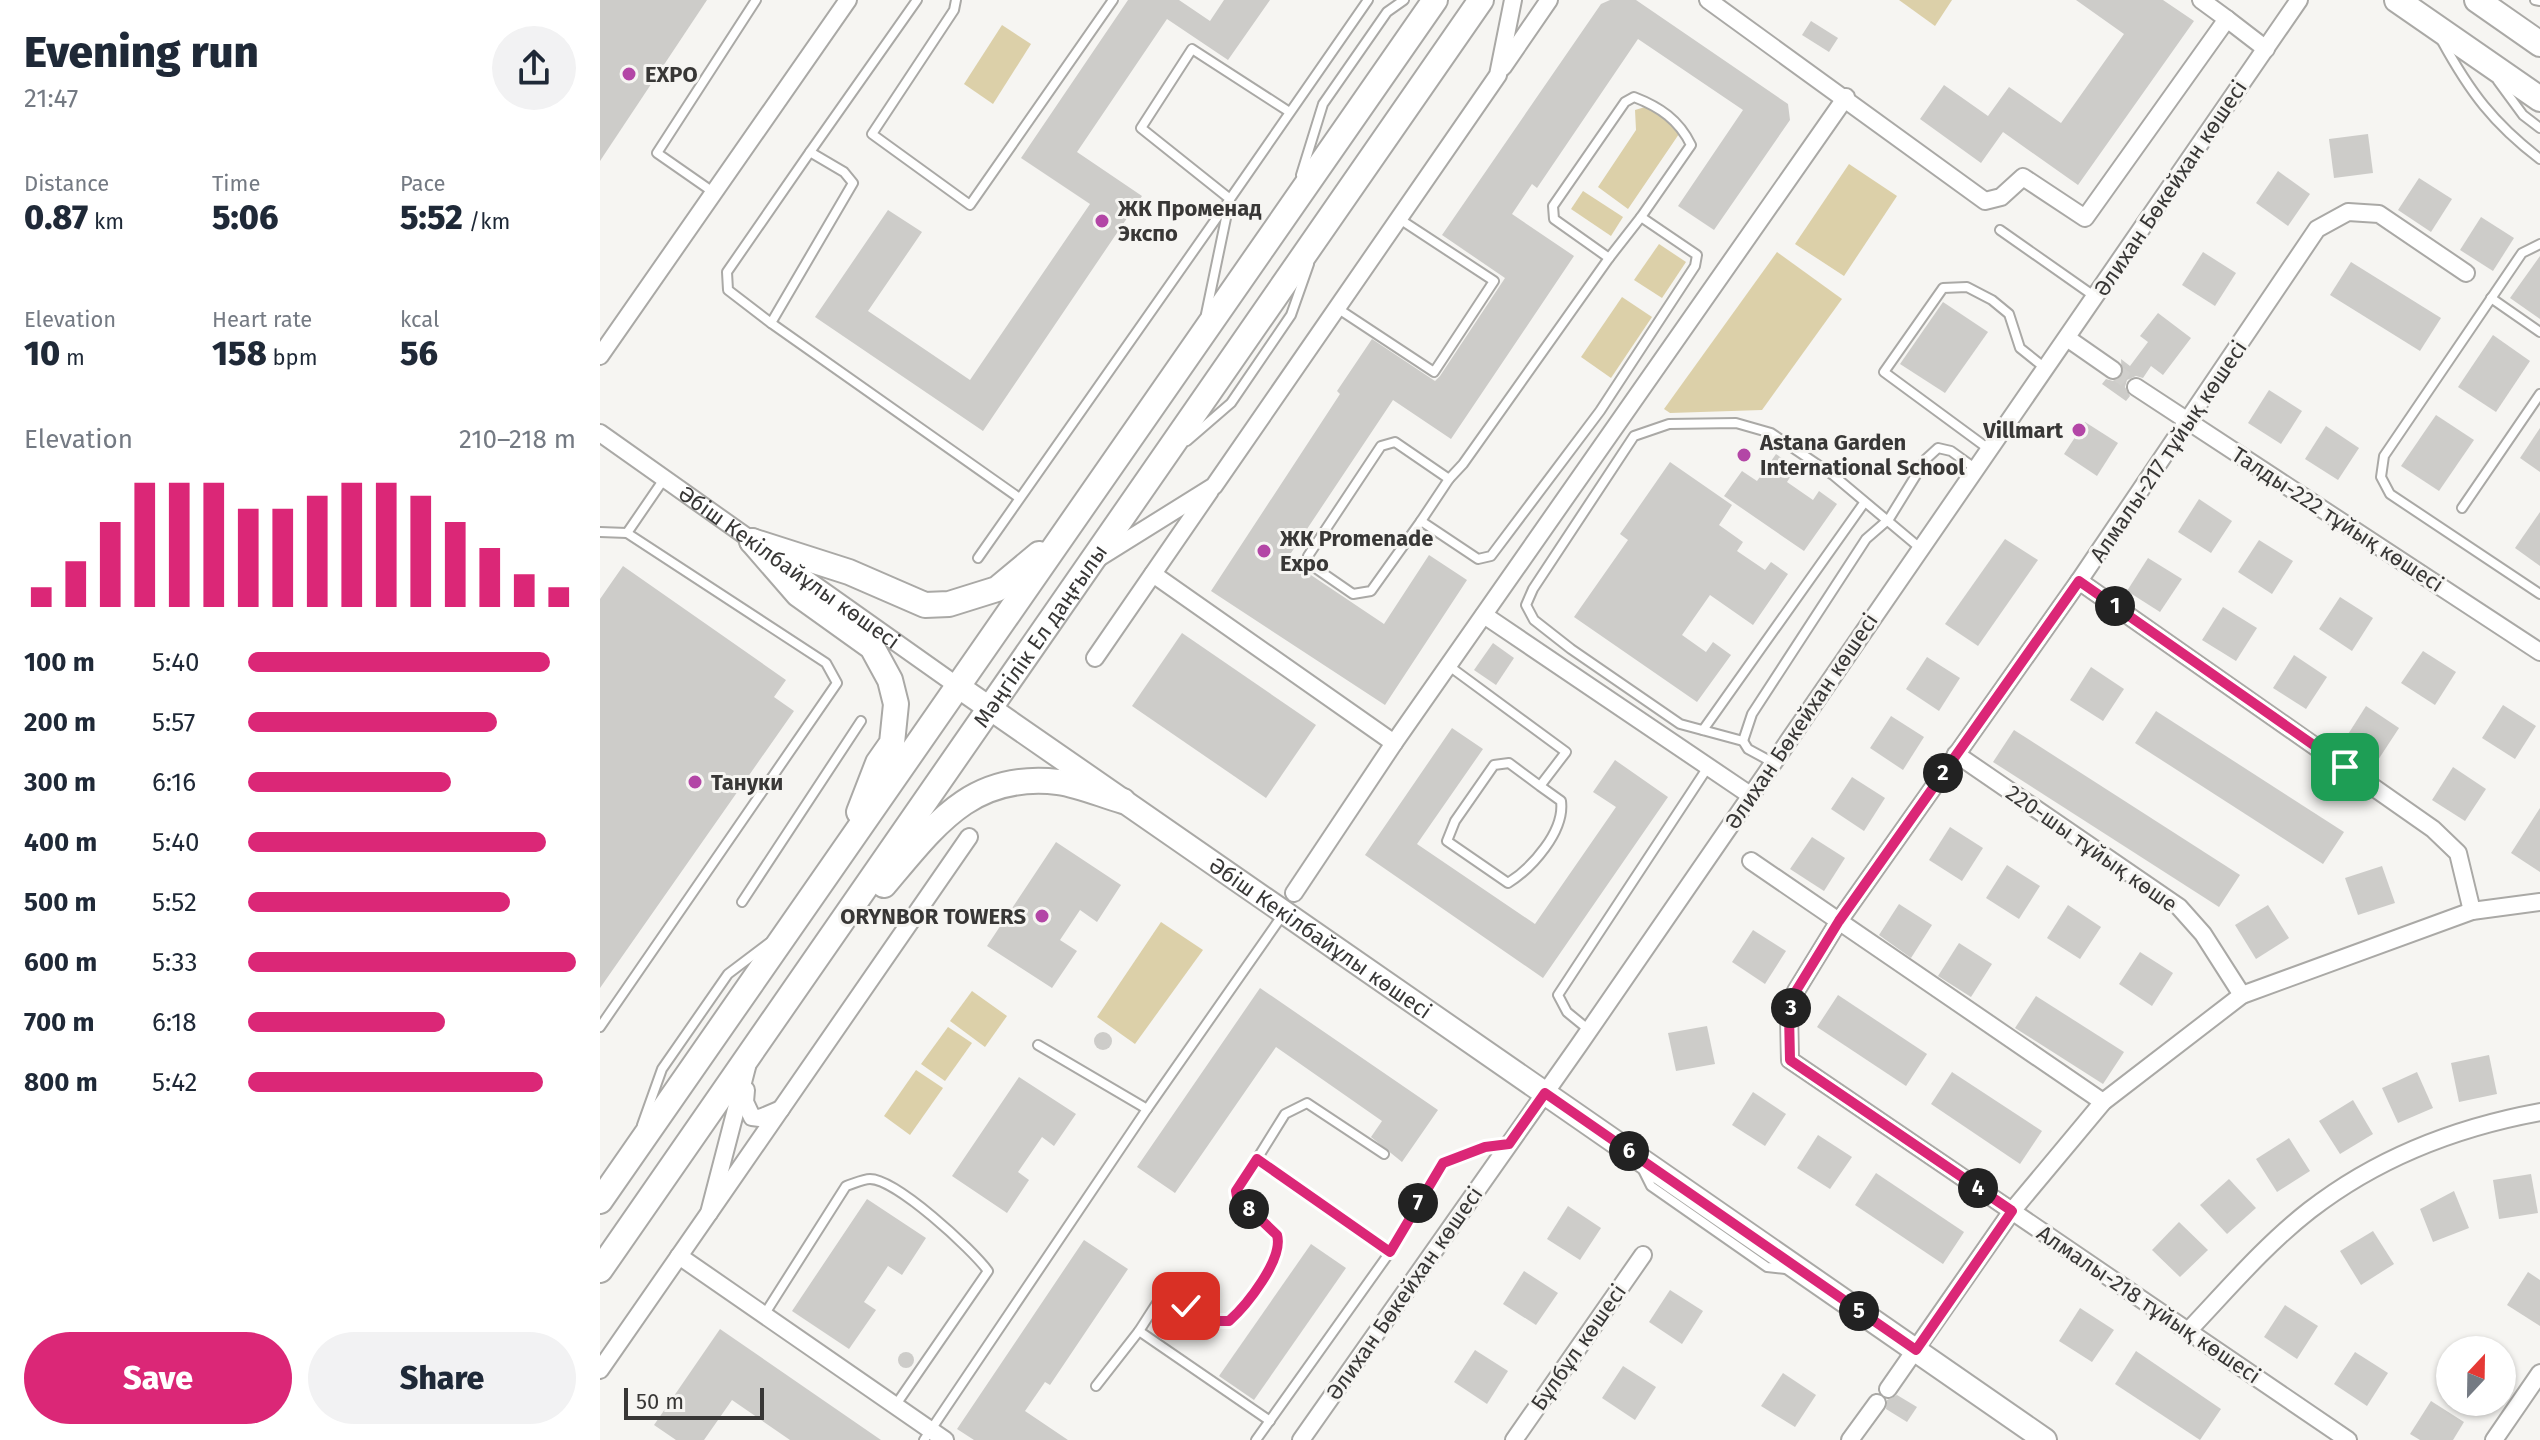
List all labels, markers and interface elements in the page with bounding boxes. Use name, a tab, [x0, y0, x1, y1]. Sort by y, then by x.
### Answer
text: Evening run	[24, 26, 259, 79]
button: share	[492, 26, 576, 110]
place label: EXPO	[645, 61, 698, 88]
marker: EXPO	[620, 65, 638, 83]
street label: Әлихан Бөкейхан көшесі	[2088, 75, 2253, 301]
text: 21:47	[24, 83, 78, 114]
text: Distance	[24, 170, 109, 197]
text: Time	[212, 170, 260, 197]
text: Pace	[400, 170, 446, 197]
place label: ЖК Променад Экспо	[1117, 195, 1262, 247]
text: 0.87	[24, 197, 88, 238]
text: 5:06	[212, 197, 278, 238]
text: 5:52	[400, 197, 463, 238]
text: km	[88, 208, 124, 235]
text: /km	[463, 208, 510, 235]
marker: ЖК Променад Экспо	[1093, 212, 1111, 230]
text: Elevation	[24, 306, 116, 333]
text: Heart rate	[212, 306, 312, 333]
text: kcal	[400, 306, 440, 333]
text: 10	[24, 333, 60, 374]
text: 158	[212, 333, 267, 374]
text: 56	[400, 333, 438, 374]
street label: Алмалы-217 тұйық көшесі	[2084, 335, 2253, 567]
text: m	[60, 344, 85, 371]
text: bpm	[267, 344, 318, 371]
place label: Villmart	[1982, 417, 2063, 444]
marker: Villmart	[2070, 421, 2088, 439]
text: Elevation	[24, 424, 133, 455]
text: 210–218 m	[459, 424, 576, 455]
place label: Astana Garden International School	[1759, 429, 1965, 481]
street label: Талды-222 тұйық көшесі	[2227, 441, 2449, 598]
marker: Astana Garden International School	[1735, 446, 1753, 464]
street label: Әбіш Кекілбайұлы көшесі	[673, 480, 905, 655]
place label: ЖК Promenade Expo	[1279, 525, 1433, 577]
street label: Мәңгілік Ел даңғылы	[968, 539, 1113, 733]
marker: ЖК Promenade Expo	[1255, 542, 1273, 560]
pin: 1	[2095, 586, 2135, 626]
text: 1	[2110, 592, 2120, 619]
street label: Әлихан Бөкейхан көшесі	[1719, 608, 1884, 834]
text: 100 m	[24, 647, 95, 678]
text: 5:40	[152, 647, 199, 678]
text: 200 m	[24, 707, 96, 738]
text: 5:57	[152, 707, 195, 738]
pin	[2311, 733, 2379, 801]
icon: arrive	[2323, 745, 2367, 789]
pin: 2	[1923, 753, 1963, 793]
text: 2	[1937, 759, 1949, 786]
text: 300 m	[24, 767, 96, 798]
text: 6:16	[152, 767, 196, 798]
place label: Тануки	[711, 769, 783, 796]
marker: Тануки	[686, 773, 704, 791]
street label: 220-шы тұйық көше	[2001, 779, 2183, 918]
text: 400 m	[24, 827, 97, 858]
text: 5:40	[152, 827, 199, 858]
street label: Әбіш Кекілбайұлы көшесі	[1204, 852, 1437, 1025]
text: 500 m	[24, 887, 97, 918]
text: 5:52	[152, 887, 197, 918]
place label: ORYNBOR TOWERS	[840, 903, 1026, 930]
marker: ORYNBOR TOWERS	[1033, 907, 1051, 925]
text: 600 m	[24, 947, 97, 978]
text: 5:33	[152, 947, 197, 978]
pin: 3	[1771, 988, 1811, 1028]
text: 3	[1785, 994, 1797, 1021]
text: 700 m	[24, 1007, 94, 1038]
text: 6:18	[152, 1007, 197, 1038]
text: 800 m	[24, 1067, 98, 1098]
text: 5:42	[152, 1067, 197, 1098]
pin: 6	[1609, 1131, 1649, 1171]
text: 6	[1623, 1137, 1635, 1164]
pin: 4	[1958, 1168, 1998, 1208]
text: 4	[1972, 1174, 1984, 1201]
street label: Әлихан Бөкейхан көшесі	[1320, 1181, 1488, 1405]
pin: 7	[1398, 1183, 1438, 1223]
pin: 8	[1229, 1189, 1269, 1229]
text: 7	[1413, 1189, 1423, 1216]
text: 8	[1243, 1195, 1255, 1222]
street label: Алмалы-218 тұйық көшесі	[2032, 1219, 2266, 1389]
pin	[1152, 1272, 1220, 1340]
street label: Бұлбұл көшесі	[1525, 1279, 1632, 1416]
icon: check	[1164, 1284, 1208, 1328]
pin: 5	[1839, 1291, 1879, 1331]
text: 5	[1853, 1297, 1865, 1324]
button: Save	[24, 1332, 292, 1424]
button: Share	[308, 1332, 576, 1424]
north arrow	[2436, 1336, 2516, 1416]
map controls	[2436, 1336, 2516, 1416]
scale bar	[624, 1384, 764, 1420]
text: 50 m	[636, 1388, 684, 1415]

